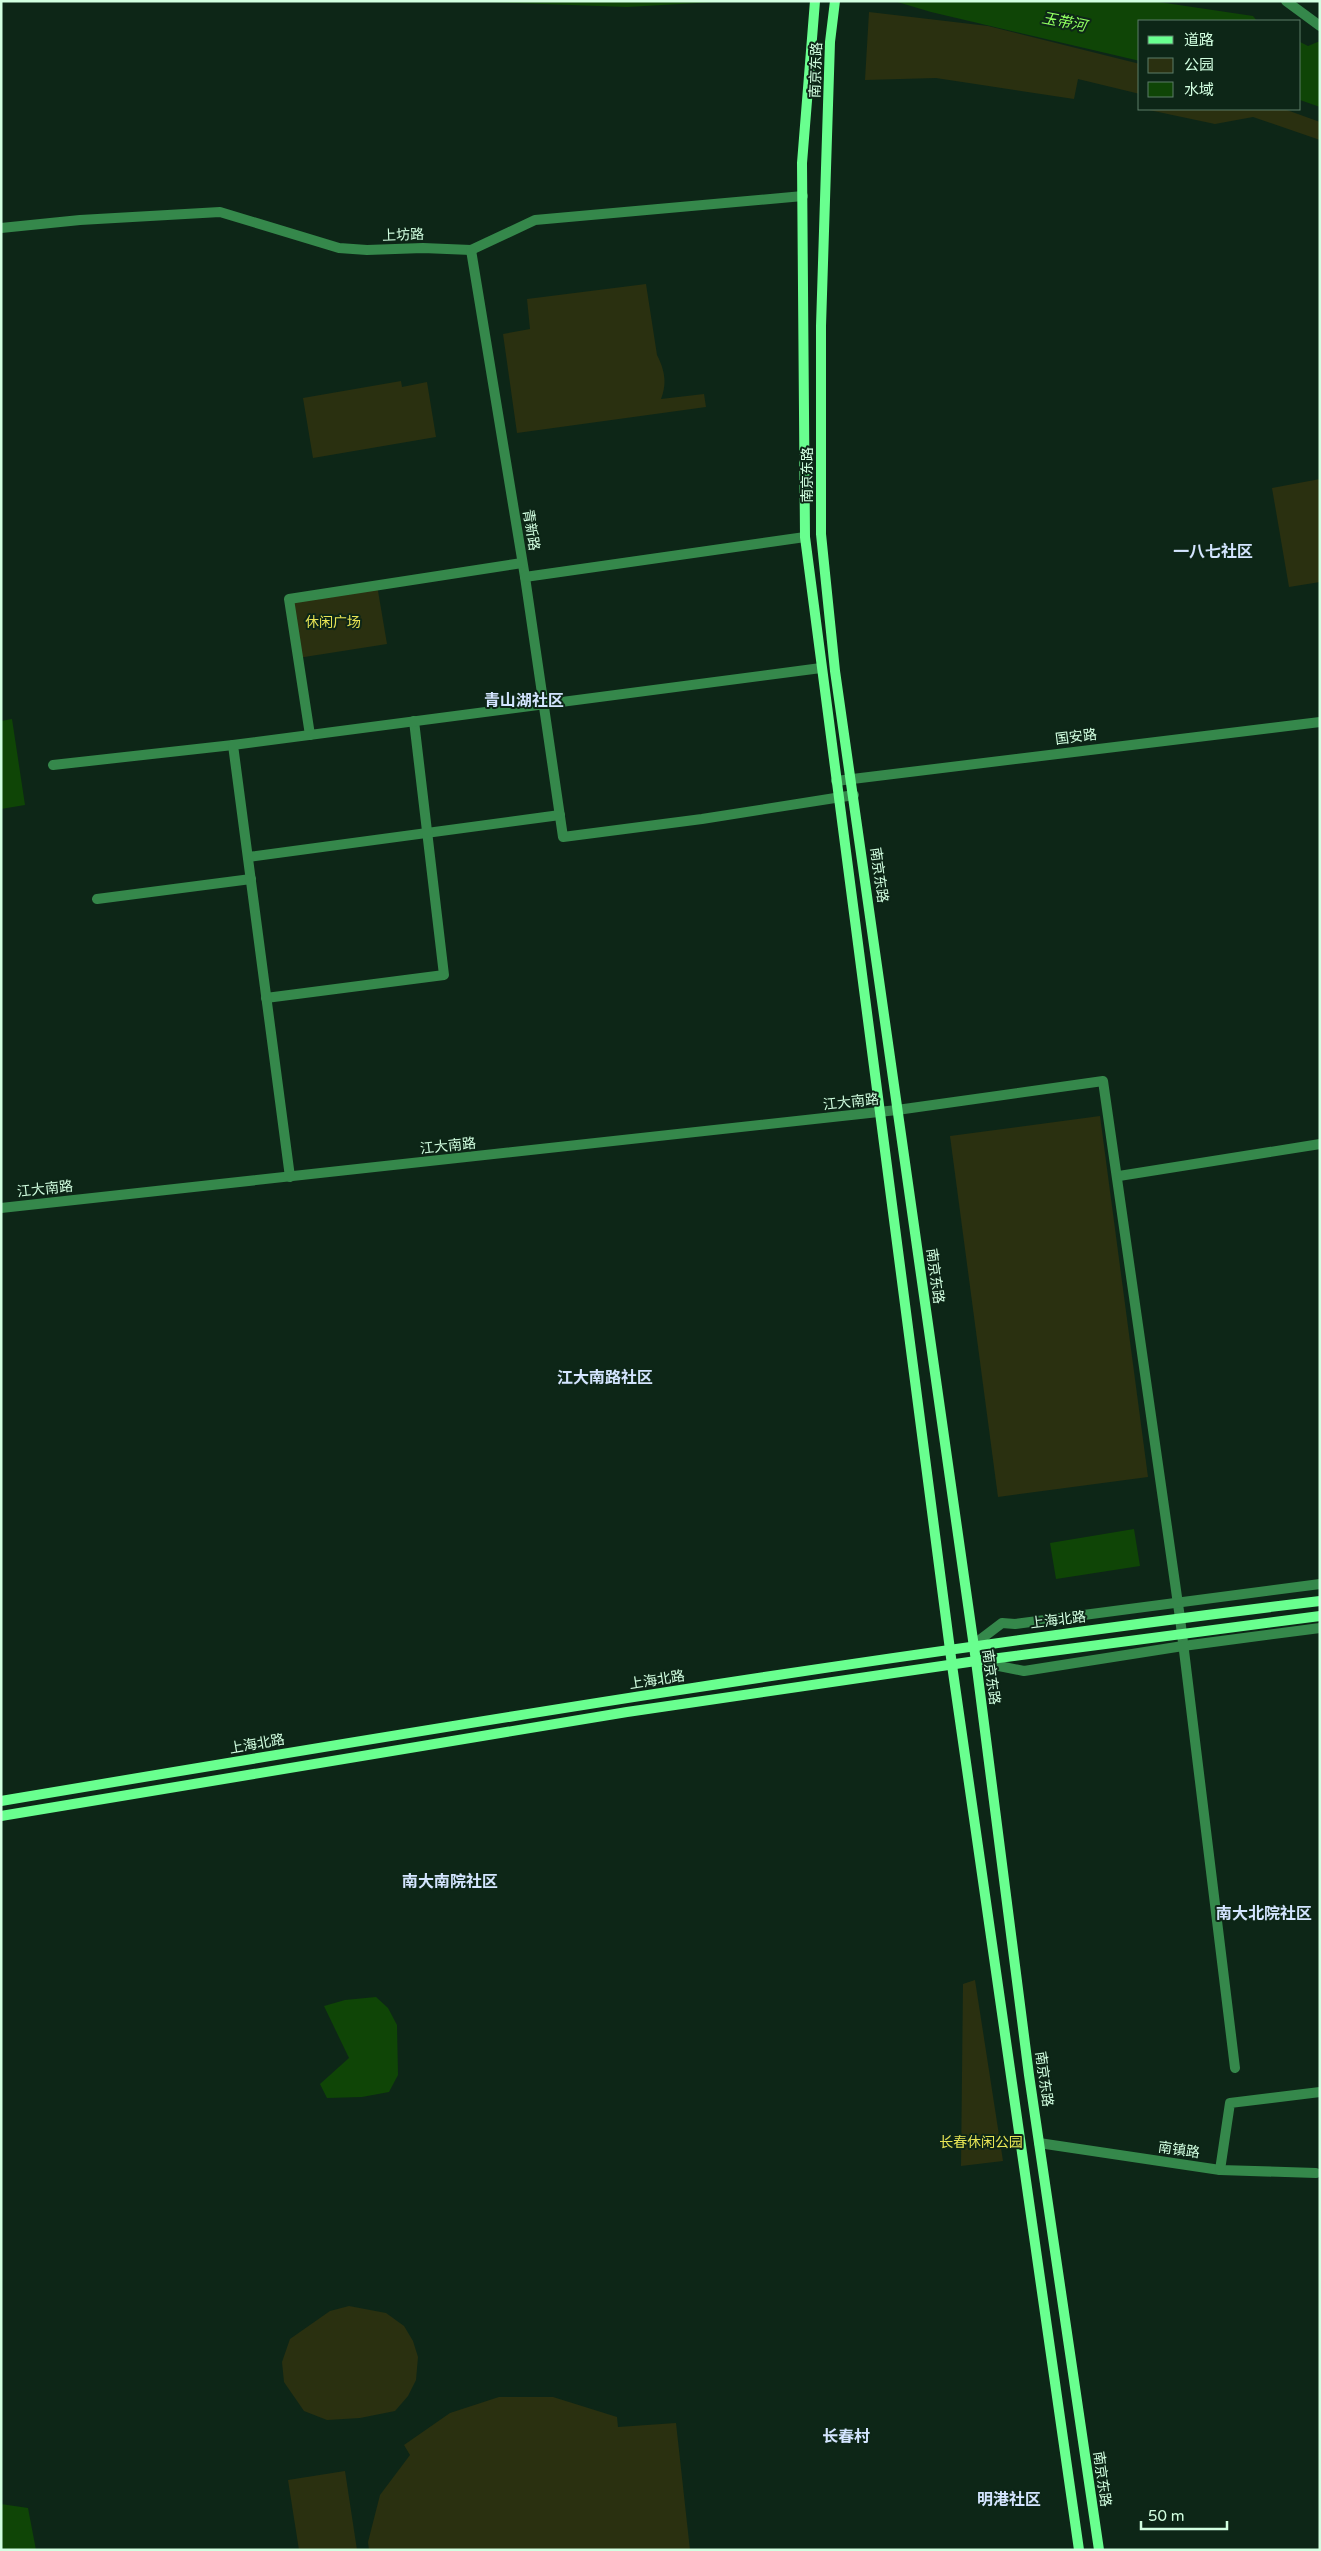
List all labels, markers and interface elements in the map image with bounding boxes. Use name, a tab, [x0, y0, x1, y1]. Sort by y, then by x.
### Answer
water label: 玉带河	[1040, 9, 1091, 36]
legend	[1138, 20, 1301, 110]
text: 道路	[1184, 31, 1214, 49]
street label: 南京东路	[807, 42, 825, 98]
text: 公园	[1184, 56, 1214, 74]
text: 水域	[1184, 81, 1214, 99]
street label: 上坊路	[382, 226, 424, 244]
street label: 南京东路	[799, 447, 816, 503]
street label: 青新路	[519, 508, 543, 552]
district label: 一八七社区	[1173, 542, 1253, 562]
park label: 休闲广场	[305, 614, 361, 631]
district label: 青山湖社区	[484, 691, 564, 711]
street label: 国安路	[1054, 726, 1098, 748]
street label: 南京东路	[867, 846, 891, 904]
street label: 江大南路	[822, 1091, 880, 1113]
street label: 江大南路	[419, 1135, 477, 1157]
street label: 江大南路	[16, 1178, 74, 1200]
street label: 南京东路	[923, 1247, 947, 1305]
district label: 江大南路社区	[557, 1368, 653, 1388]
street label: 上海北路	[1029, 1608, 1087, 1632]
street label: 南京东路	[979, 1648, 1003, 1706]
street label: 上海北路	[628, 1667, 686, 1693]
street label: 上海北路	[228, 1731, 286, 1757]
district label: 南大南院社区	[402, 1872, 498, 1892]
district label: 南大北院社区	[1216, 1904, 1312, 1924]
street label: 南京东路	[1032, 2050, 1056, 2108]
park label: 长春休闲公园	[939, 2134, 1023, 2151]
street label: 南镇路	[1157, 2139, 1201, 2161]
district label: 长春村	[822, 2427, 870, 2447]
street label: 南京东路	[1090, 2450, 1114, 2508]
district label: 明港社区	[977, 2490, 1041, 2510]
scale bar	[1141, 2498, 1227, 2530]
text: 50 m	[1148, 2507, 1185, 2525]

